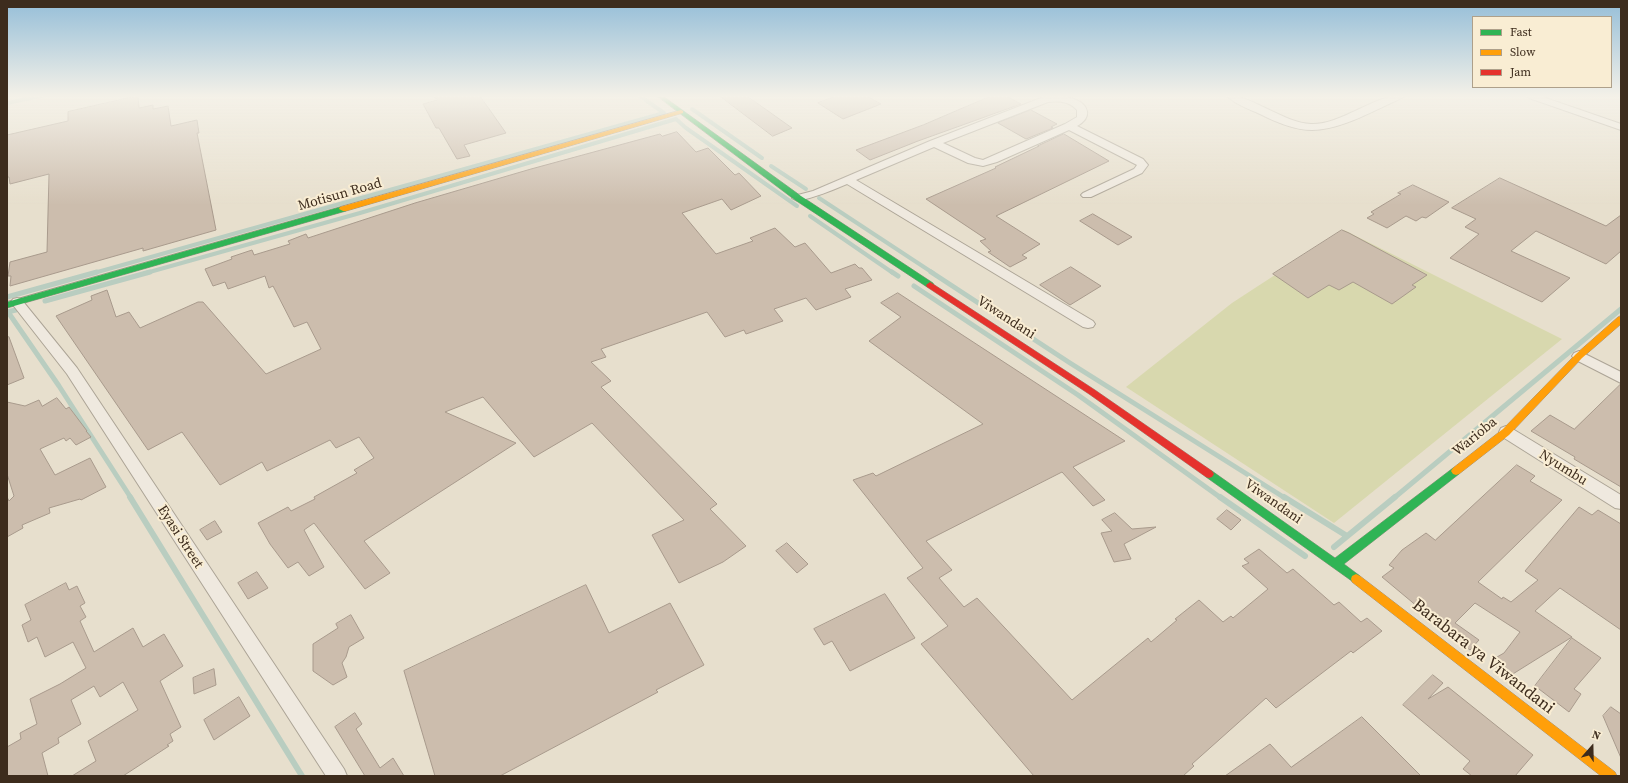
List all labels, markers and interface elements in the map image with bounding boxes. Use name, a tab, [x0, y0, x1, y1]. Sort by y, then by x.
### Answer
legend	[1472, 16, 1612, 88]
text: Fast	[1510, 24, 1532, 40]
text: Slow	[1510, 44, 1535, 60]
text: Jam	[1510, 64, 1531, 80]
street label: Motisun Road	[296, 175, 384, 215]
street label: Viwandani	[974, 293, 1038, 343]
street label: Warioba	[1449, 414, 1501, 460]
street label: Nyumbu	[1536, 447, 1590, 489]
street label: Viwandani	[1241, 476, 1305, 528]
street label: Eyasi Street	[153, 502, 207, 572]
street label: Barabara ya Viwandani	[1408, 595, 1558, 719]
north arrow	[1572, 727, 1612, 767]
text: N	[1590, 727, 1603, 744]

